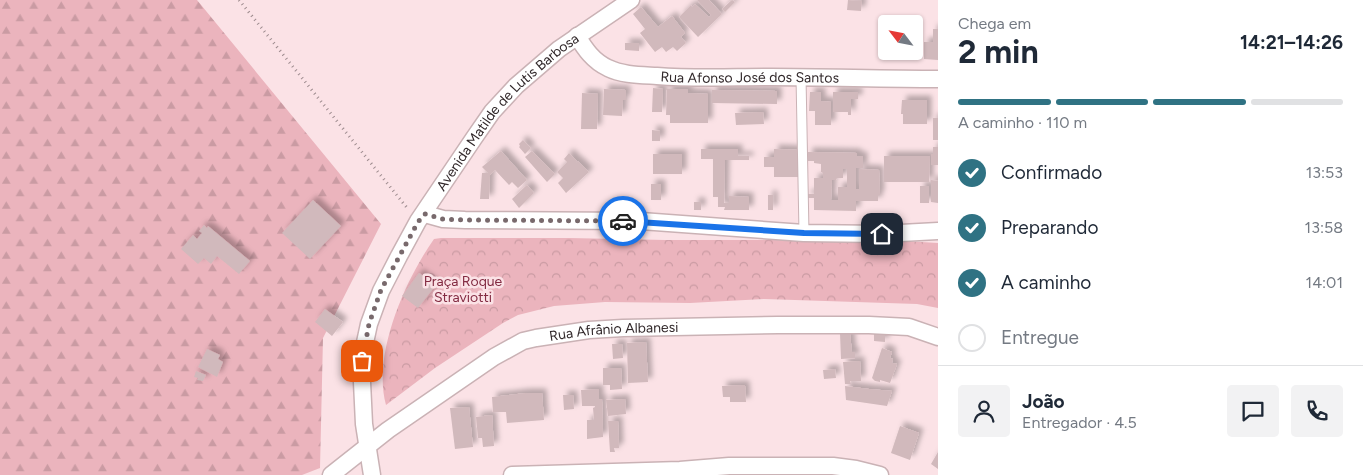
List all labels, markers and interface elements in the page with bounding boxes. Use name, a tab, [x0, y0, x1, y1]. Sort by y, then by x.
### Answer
text: Chega em	[958, 14, 1031, 33]
north arrow	[878, 15, 922, 60]
map controls	[878, 15, 923, 60]
street label: Avenida Matilde de Lutis Barbosa	[433, 30, 582, 194]
text: 14:21–14:26	[1240, 31, 1343, 54]
text: 2 min	[958, 33, 1039, 71]
street label: Rua Afonso José dos Santos	[660, 68, 839, 87]
text: A caminho · 110 m	[958, 113, 1087, 132]
icon: check	[958, 159, 986, 187]
text: Confirmado	[1001, 161, 1102, 184]
text: 13:53	[1306, 163, 1343, 182]
courier	[598, 196, 648, 246]
icon: car	[609, 207, 637, 235]
pin	[861, 213, 903, 255]
icon: check	[958, 214, 986, 242]
text: Preparando	[1001, 216, 1099, 239]
text: 13:58	[1305, 218, 1343, 237]
icon: home	[868, 220, 896, 248]
icon: check	[958, 269, 986, 297]
text: A caminho	[1001, 271, 1091, 294]
park label: Praça Roque Straviotti	[424, 273, 503, 306]
text: 14:01	[1306, 273, 1343, 292]
street label: Rua Afrânio Albanesi	[548, 319, 678, 345]
text: Entregue	[1001, 326, 1079, 349]
pin	[341, 340, 383, 382]
icon: bag	[348, 347, 376, 375]
button: person	[958, 385, 1010, 437]
button: chat	[1227, 385, 1279, 437]
button: phone	[1291, 385, 1343, 437]
text: João	[1022, 390, 1065, 413]
text: Entregador · 4.5	[1022, 413, 1137, 432]

